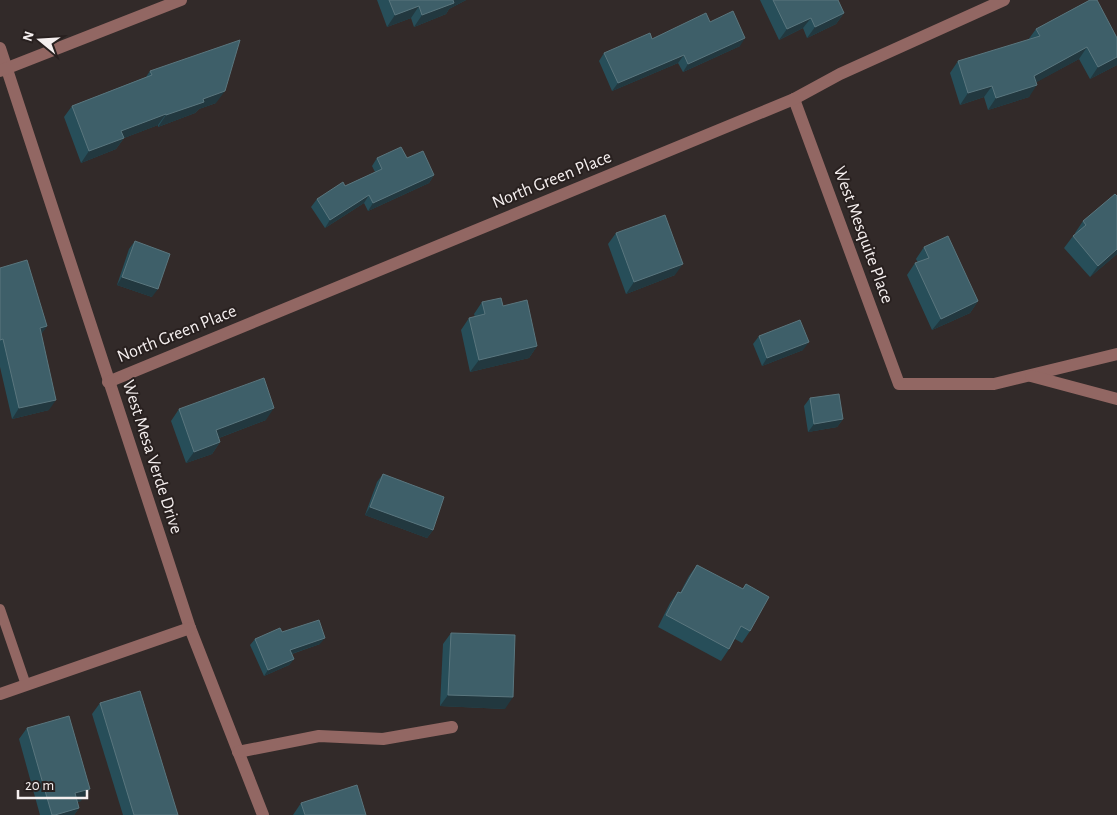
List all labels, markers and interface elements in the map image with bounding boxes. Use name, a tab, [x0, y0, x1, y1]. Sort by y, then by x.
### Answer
north arrow	[15, 15, 65, 65]
text: N	[20, 29, 37, 43]
street label: North Green Place	[490, 148, 614, 212]
street label: West Mesquite Place	[830, 164, 896, 306]
street label: North Green Place	[115, 302, 239, 366]
street label: West Mesa Verde Drive	[119, 378, 185, 536]
scale bar	[18, 768, 86, 800]
text: 20 m	[25, 778, 54, 793]

